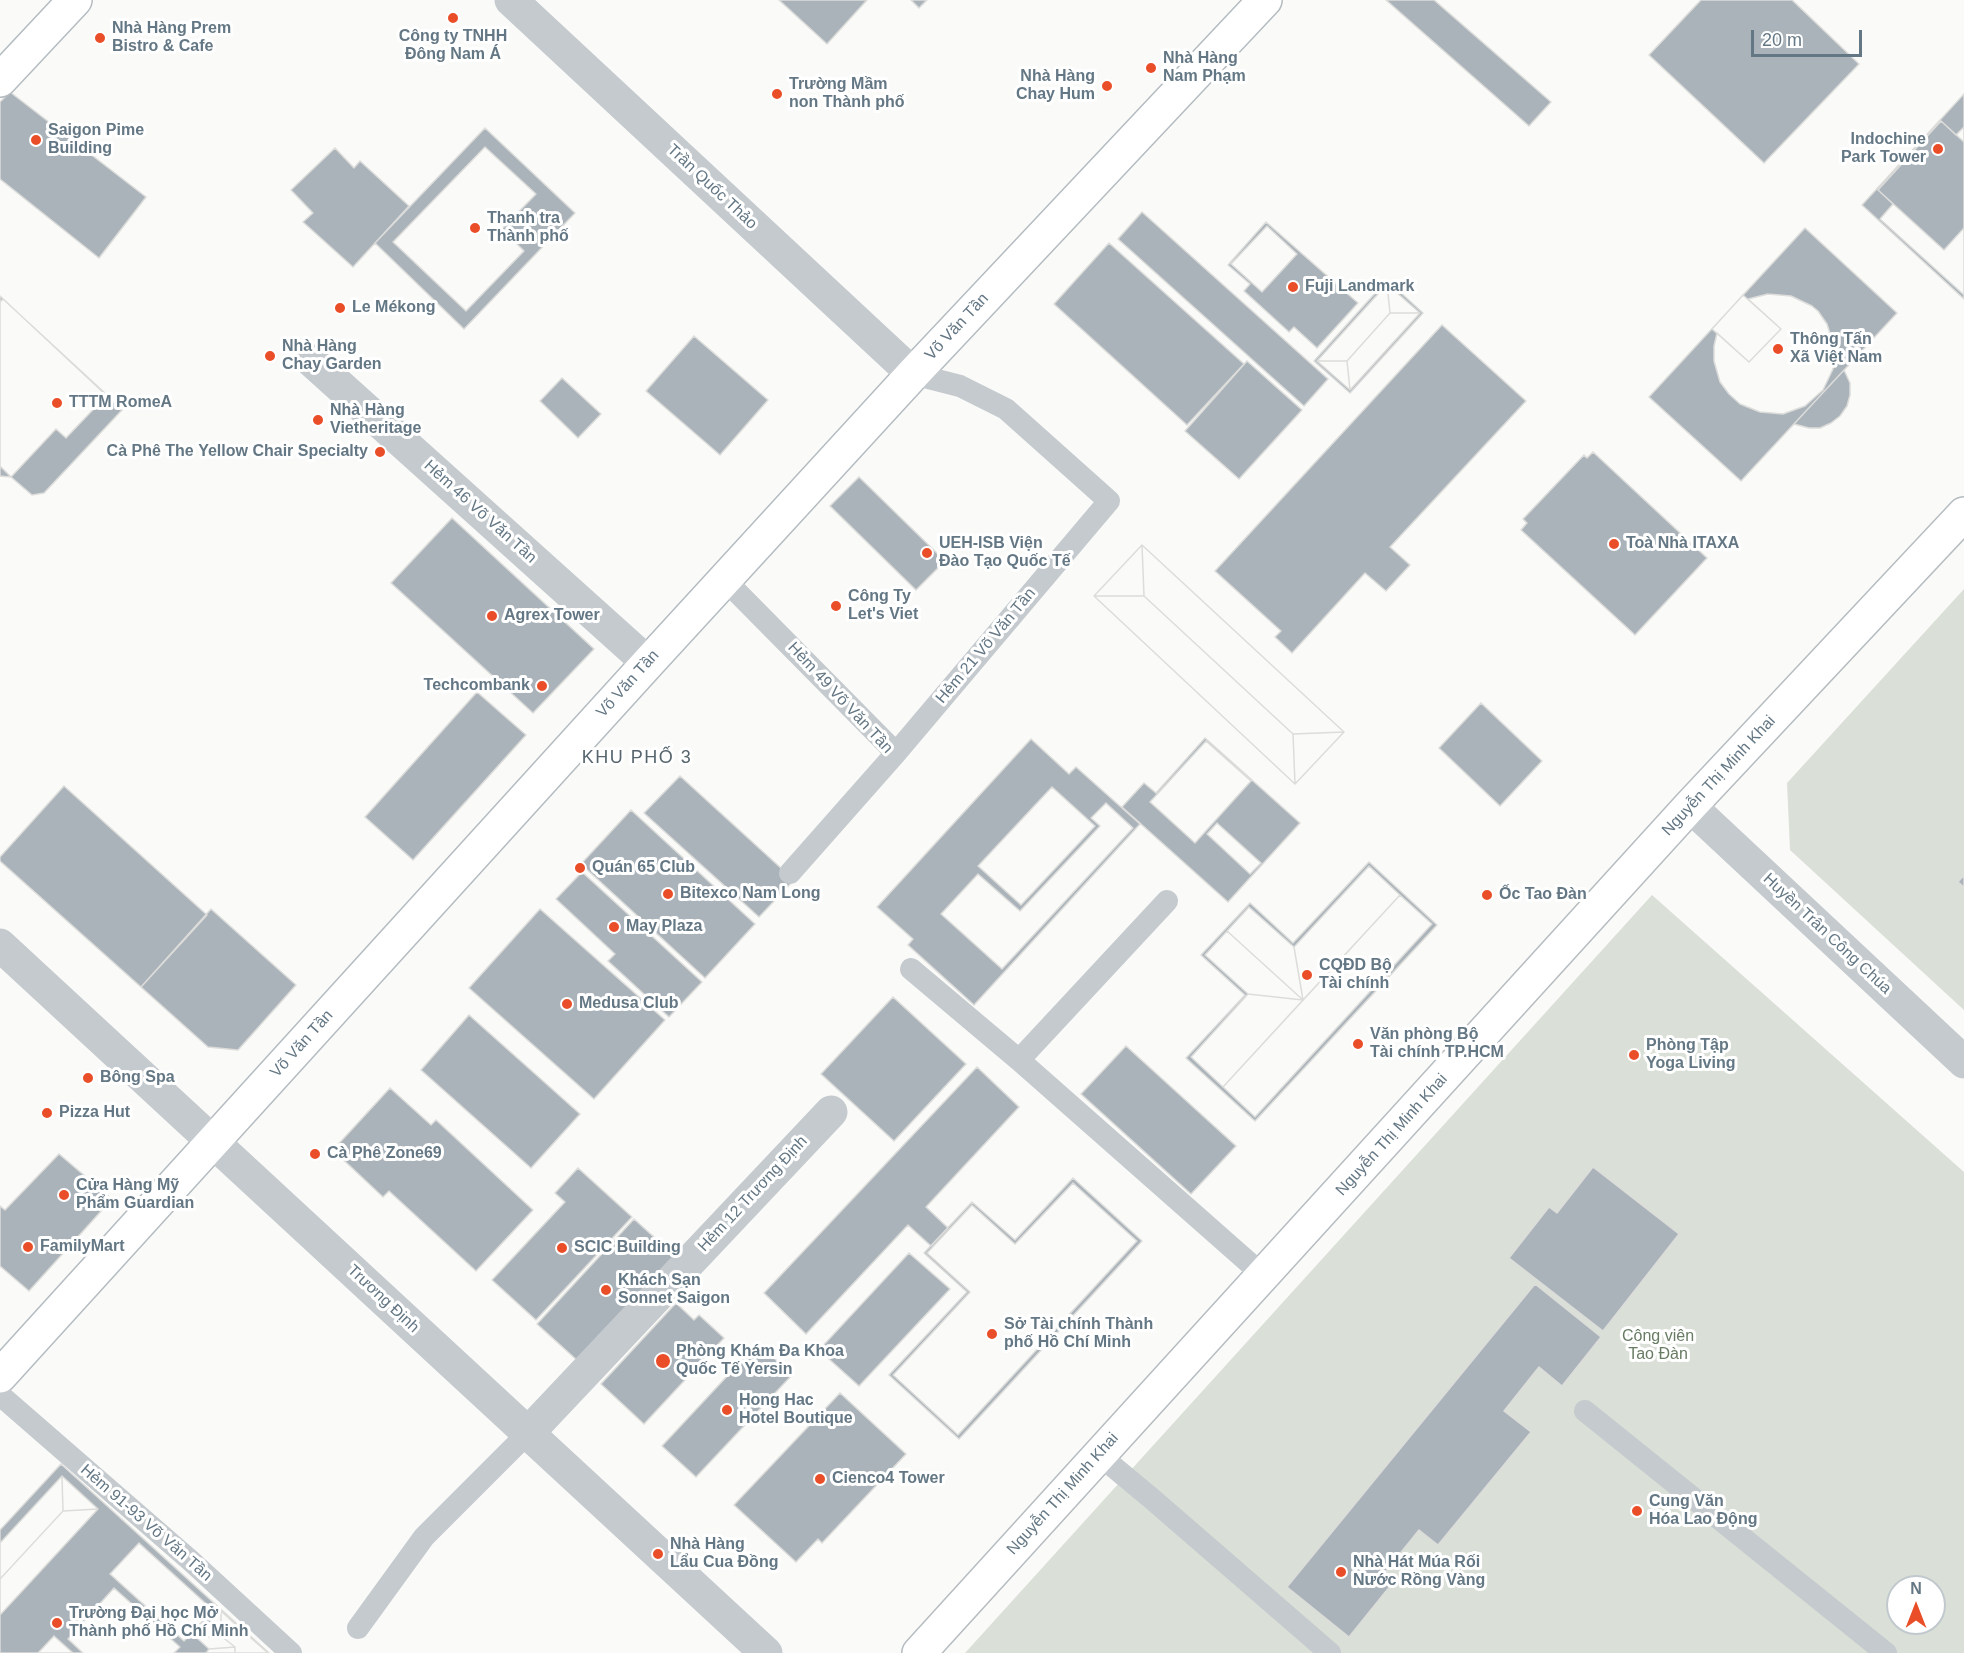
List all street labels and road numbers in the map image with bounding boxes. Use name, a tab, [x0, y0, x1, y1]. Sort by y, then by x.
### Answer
street label: Trần Quốc Thảo	[663, 140, 761, 234]
street label: Võ Văn Tần	[921, 290, 993, 364]
street label: Hẻm 46 Võ Văn Tần	[420, 456, 540, 568]
street label: Hẻm 21 Võ Văn Tần	[932, 584, 1040, 708]
street label: Hẻm 49 Võ Văn Tần	[784, 638, 896, 758]
street label: Võ Văn Tần	[593, 646, 663, 722]
street label: Nguyễn Thị Minh Khai	[1658, 712, 1780, 840]
street label: Huyền Trân Công Chúa	[1759, 870, 1895, 998]
street label: Võ Văn Tần	[267, 1006, 337, 1082]
street label: Nguyễn Thị Minh Khai	[1332, 1070, 1452, 1200]
street label: Hẻm 12 Trương Ðịnh	[694, 1132, 812, 1256]
street label: Trương Định	[343, 1261, 423, 1337]
street label: Nguyễn Thị Minh Khai	[1003, 1429, 1123, 1559]
street label: Hẻm 91-93 Võ Văn Tần	[76, 1461, 216, 1585]

